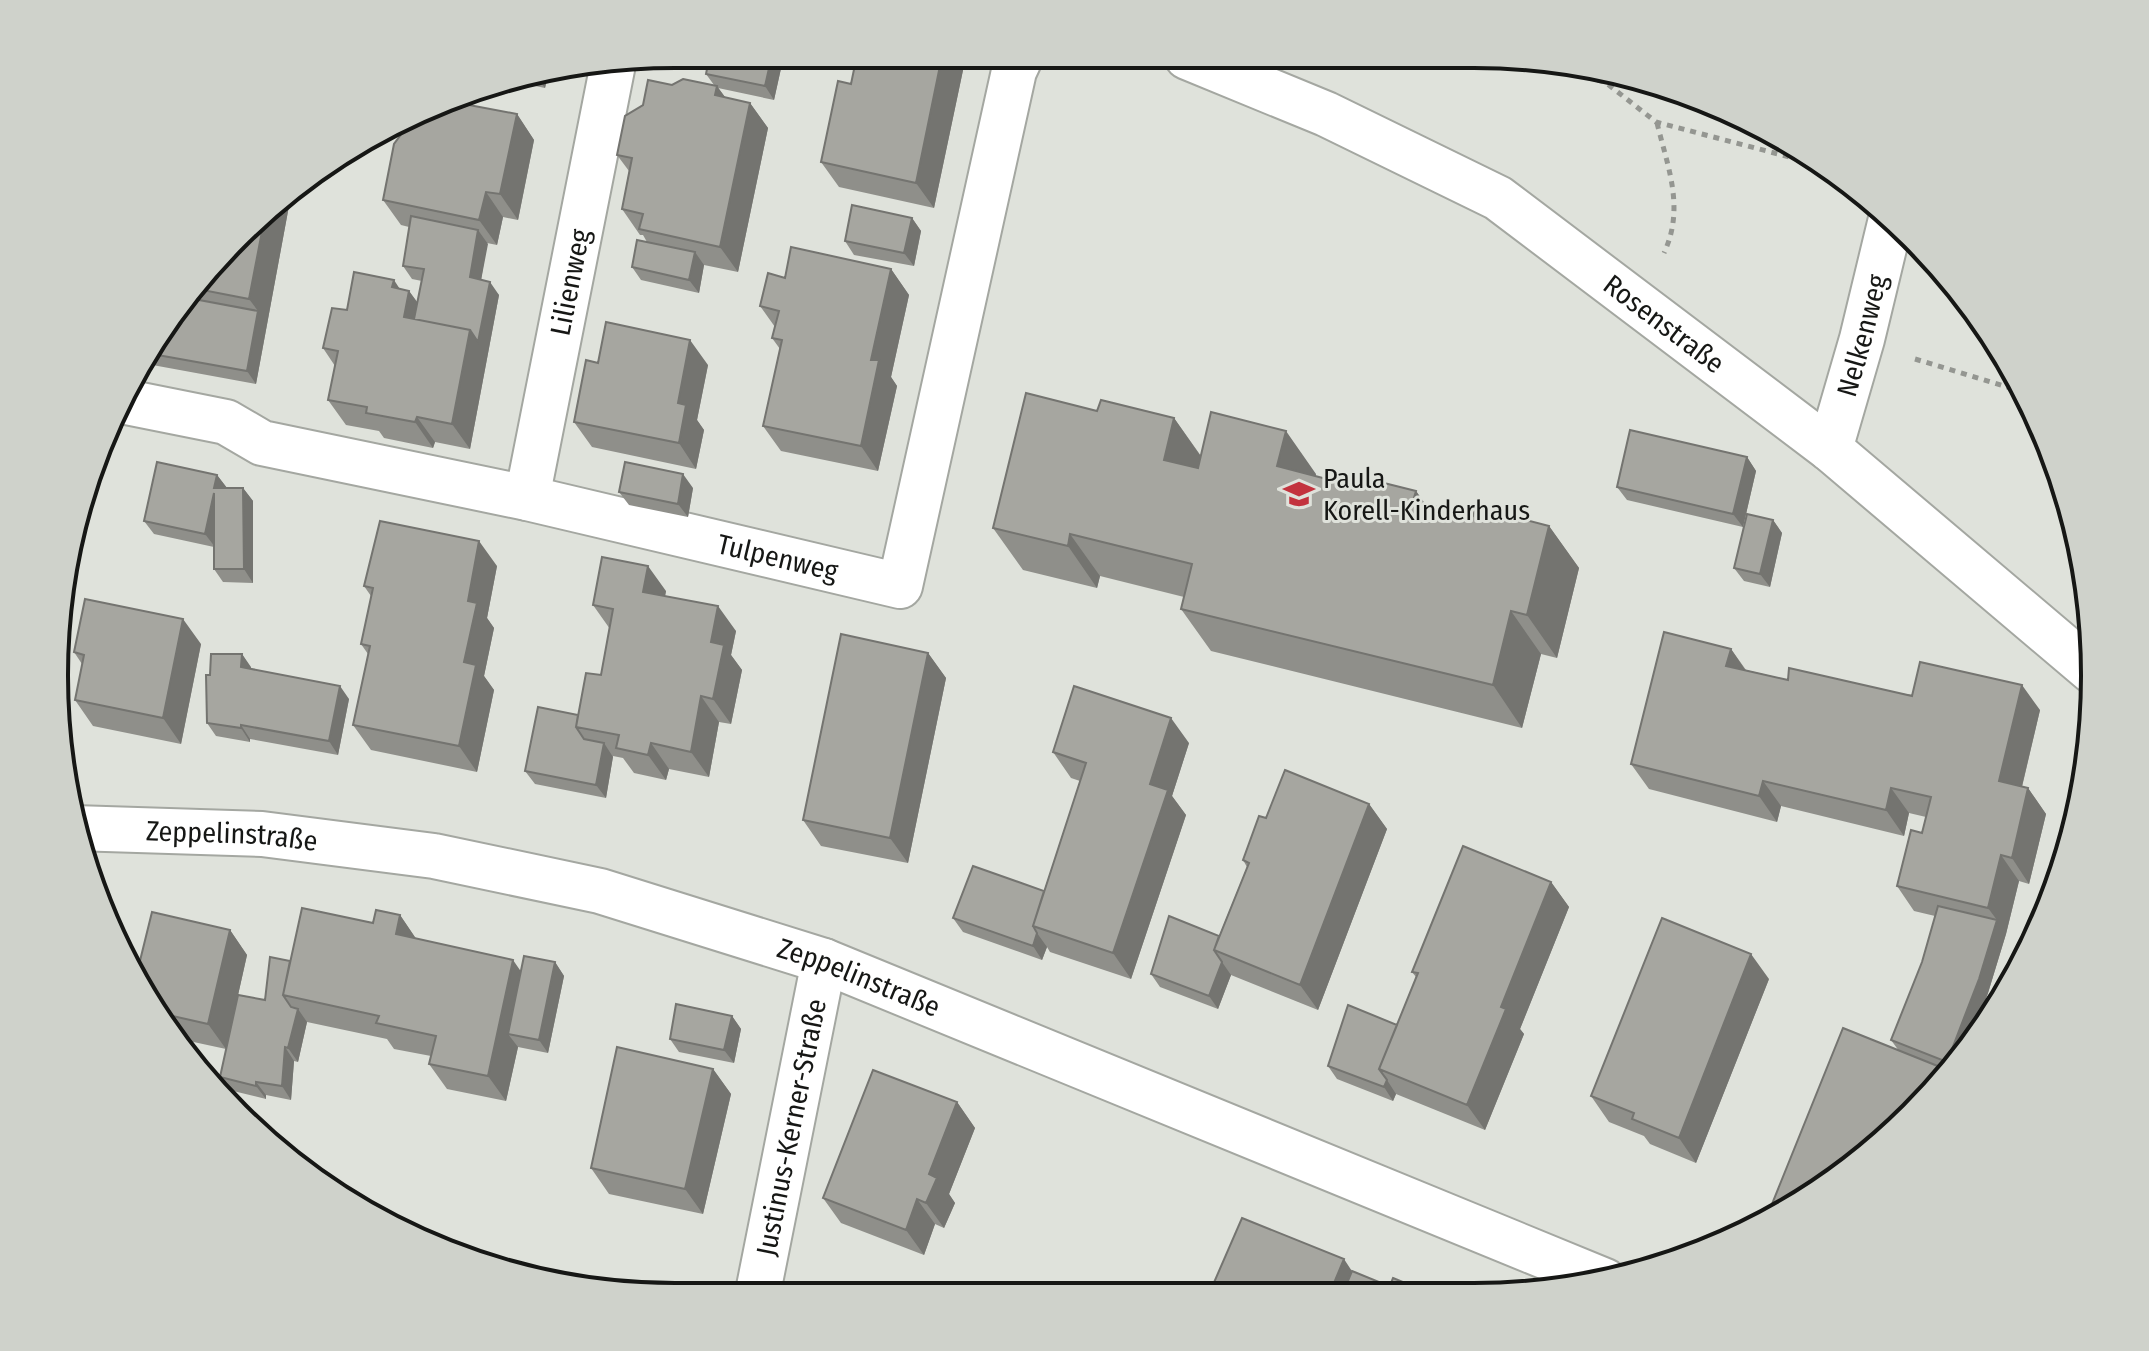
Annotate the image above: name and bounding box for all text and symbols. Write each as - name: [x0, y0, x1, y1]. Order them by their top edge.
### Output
- street label: Lilienweg: [543, 225, 597, 338]
- street label: Rosenstraße: [1597, 267, 1731, 380]
- street label: Nelkenweg: [1830, 270, 1894, 400]
- place label: Paula Korell-Kinderhaus: [1323, 462, 1530, 527]
- school or university icon: Paula Korell-Kinderhaus: [1282, 477, 1316, 511]
- street label: Tulpenweg: [714, 527, 842, 588]
- street label: Zeppelinstraße: [145, 814, 320, 857]
- street label: Zeppelinstraße: [773, 931, 945, 1023]
- street label: Justinus-Kerner-Straße: [749, 996, 833, 1259]

